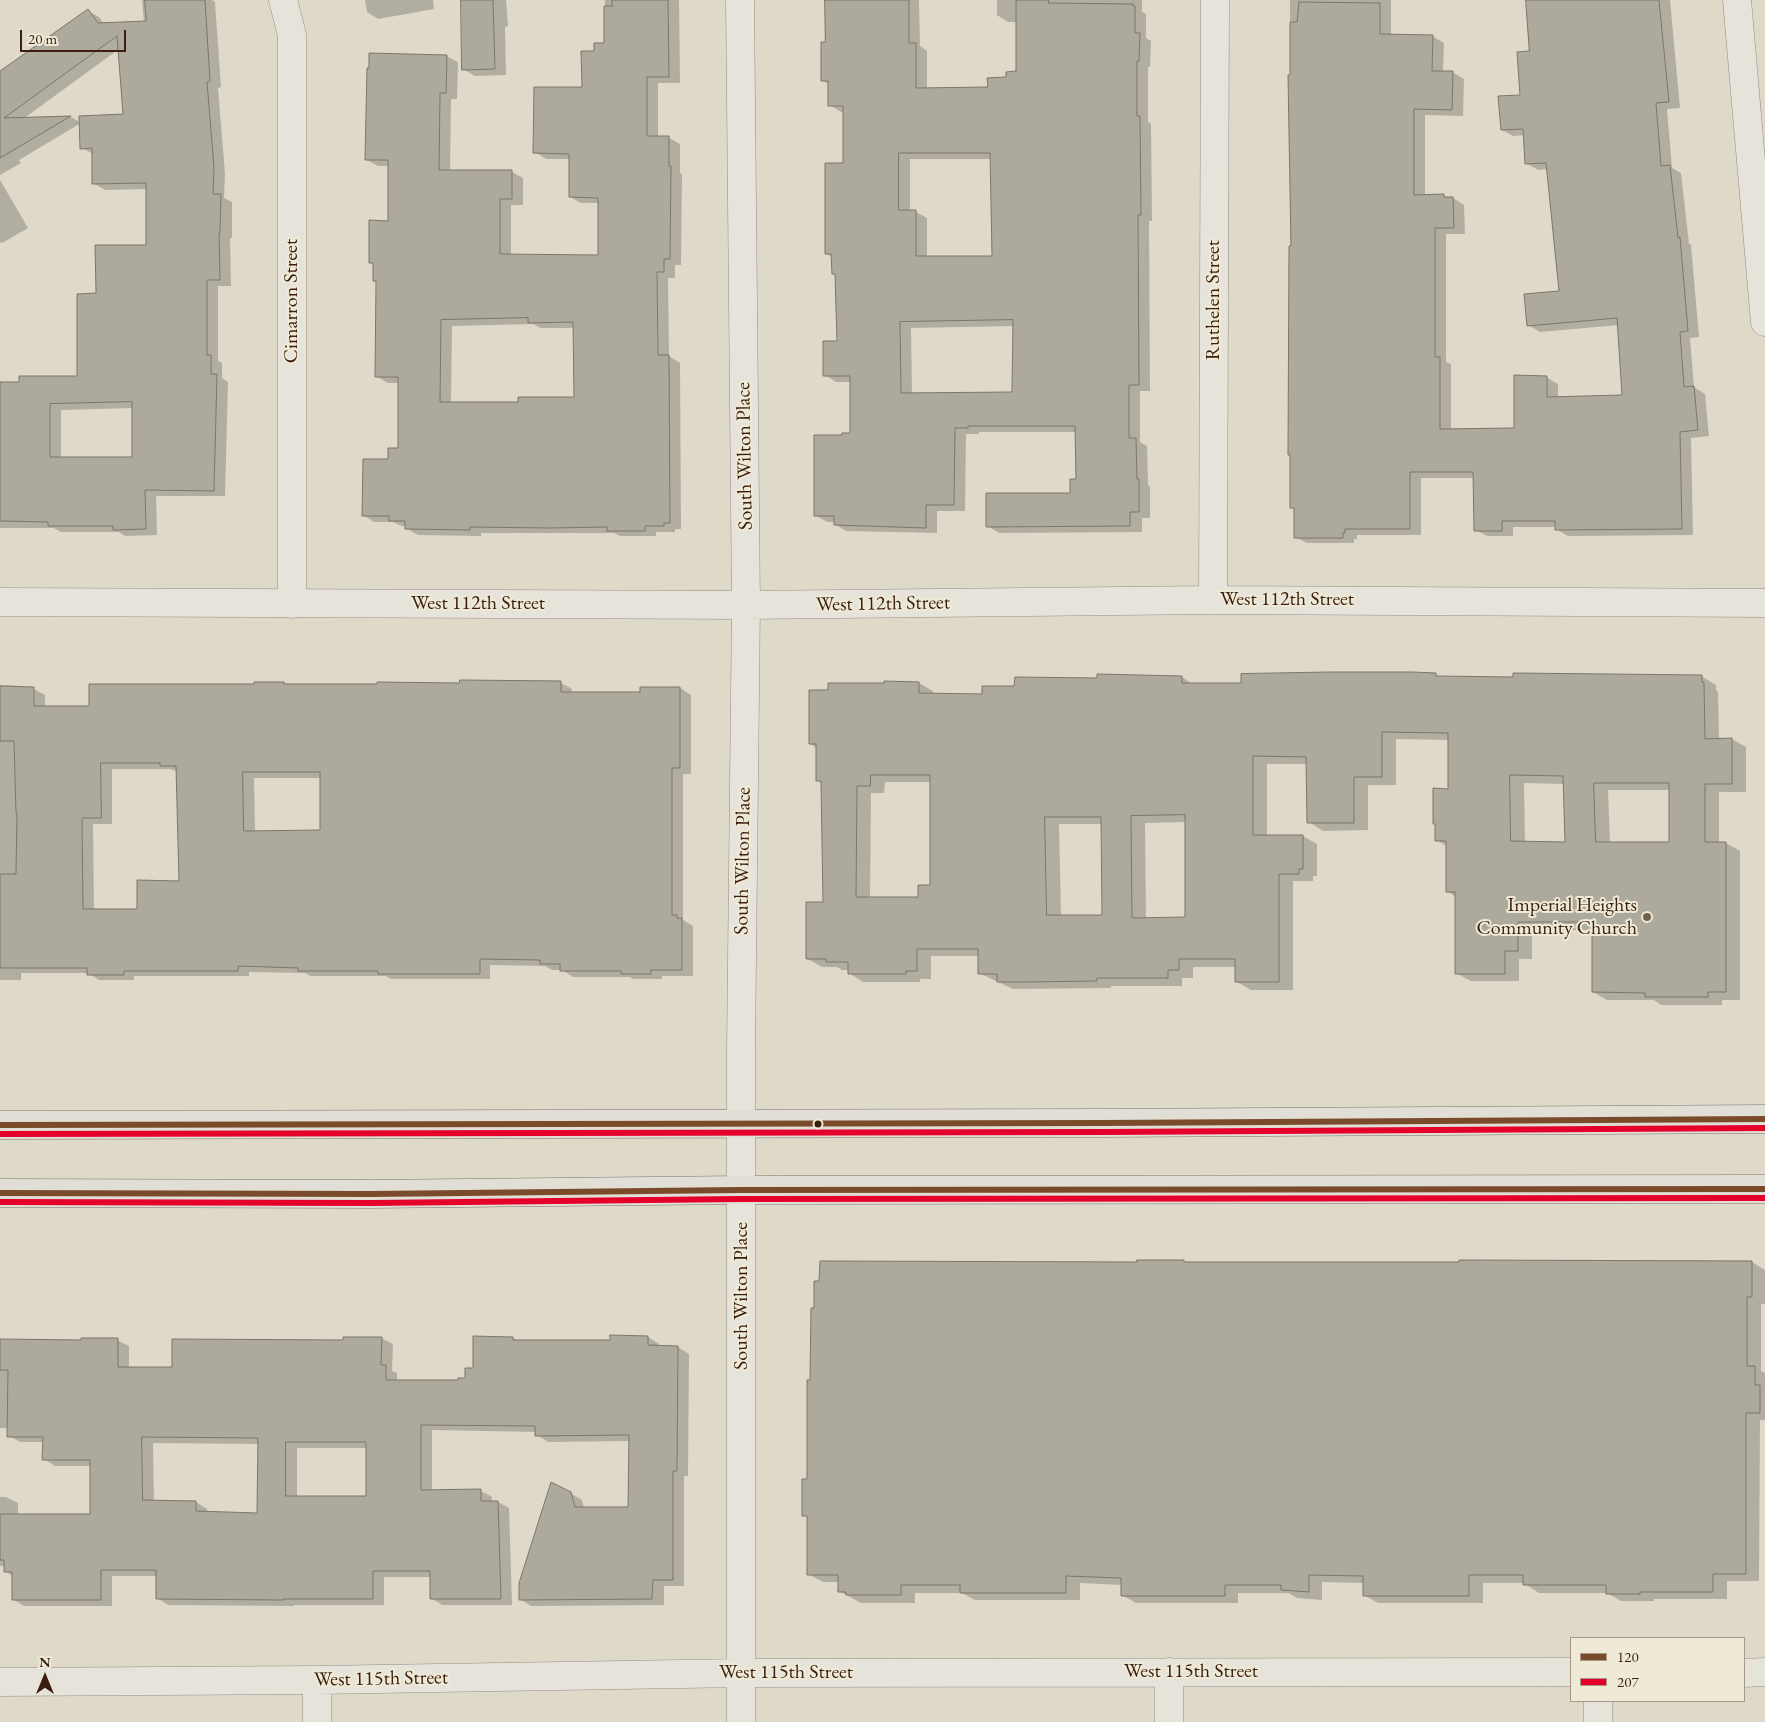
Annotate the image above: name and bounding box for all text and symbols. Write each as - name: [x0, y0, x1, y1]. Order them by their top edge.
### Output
- scale bar: [22, 20, 129, 52]
- text: 20 m: [28, 29, 57, 48]
- street label: Cimarron Street: [280, 239, 304, 363]
- street label: Ruthelen Street: [1202, 240, 1226, 360]
- street label: South Wilton Place: [732, 382, 758, 530]
- street label: West 112th Street: [1220, 588, 1354, 612]
- street label: West 112th Street: [816, 591, 950, 617]
- street label: West 112th Street: [411, 592, 545, 616]
- street label: South Wilton Place: [730, 787, 756, 935]
- place label: Imperial Heights Community Church: [1477, 894, 1637, 941]
- marker: Imperial Heights Community Church: [1641, 911, 1653, 923]
- unlabelled marker: [813, 1119, 823, 1129]
- street label: South Wilton Place: [730, 1222, 754, 1370]
- legend: [1570, 1637, 1745, 1702]
- text: 120: [1617, 1647, 1639, 1666]
- north arrow: [20, 1652, 70, 1702]
- text: N: [39, 1653, 51, 1671]
- street label: West 115th Street: [1124, 1660, 1258, 1684]
- street label: West 115th Street: [719, 1661, 853, 1685]
- street label: West 115th Street: [314, 1666, 448, 1692]
- text: 207: [1617, 1672, 1639, 1691]

